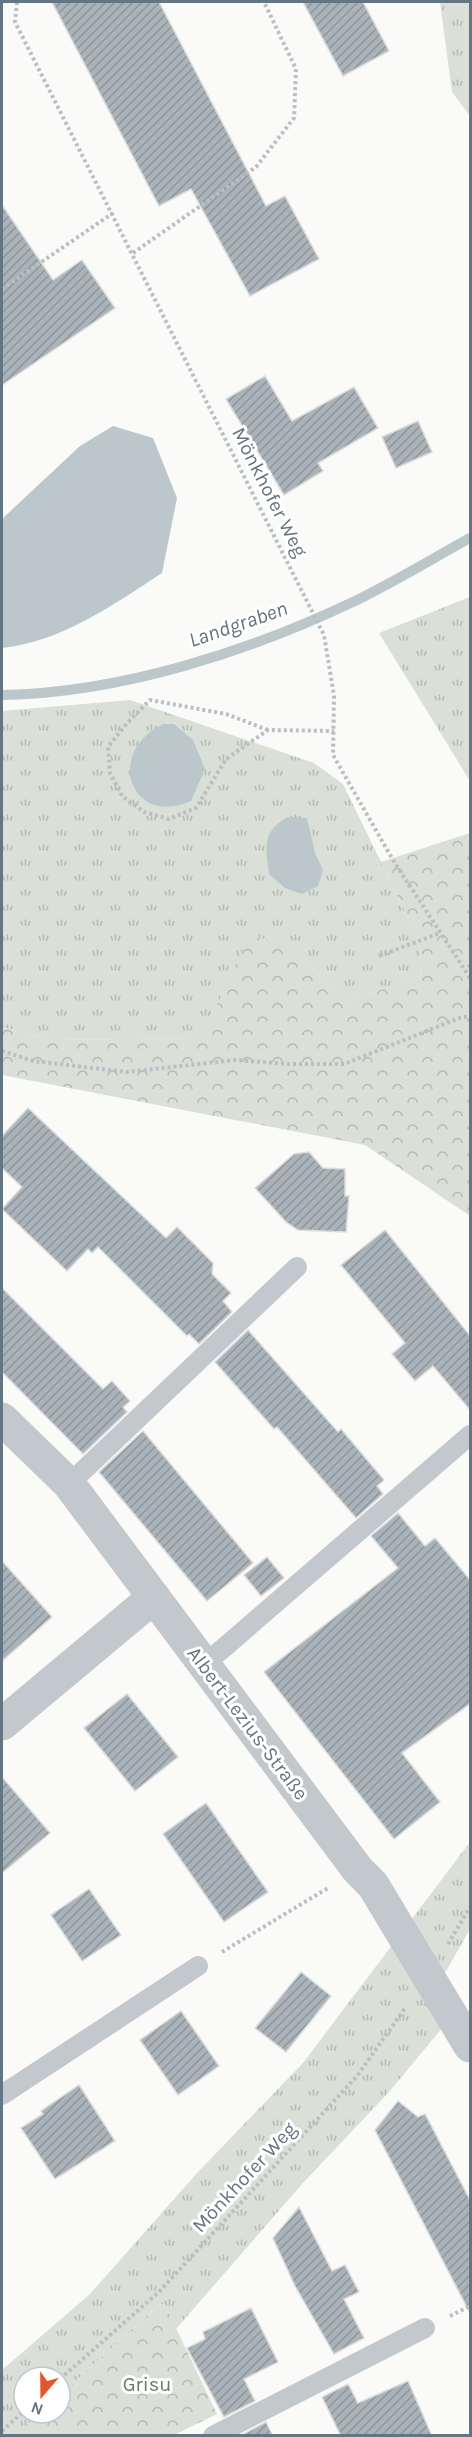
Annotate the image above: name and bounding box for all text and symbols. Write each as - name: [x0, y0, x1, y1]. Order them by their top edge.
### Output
- street label: Mönkhofer Weg: [227, 424, 312, 561]
- water label: Landgraben: [186, 596, 290, 652]
- street label: Albert-Lezius-Straße: [182, 1642, 313, 1804]
- street label: Mönkhofer Weg: [187, 2118, 301, 2237]
- north arrow: [12, 2365, 72, 2425]
- park label: Grisu: [123, 2373, 171, 2396]
- text: N: [28, 2398, 46, 2420]

